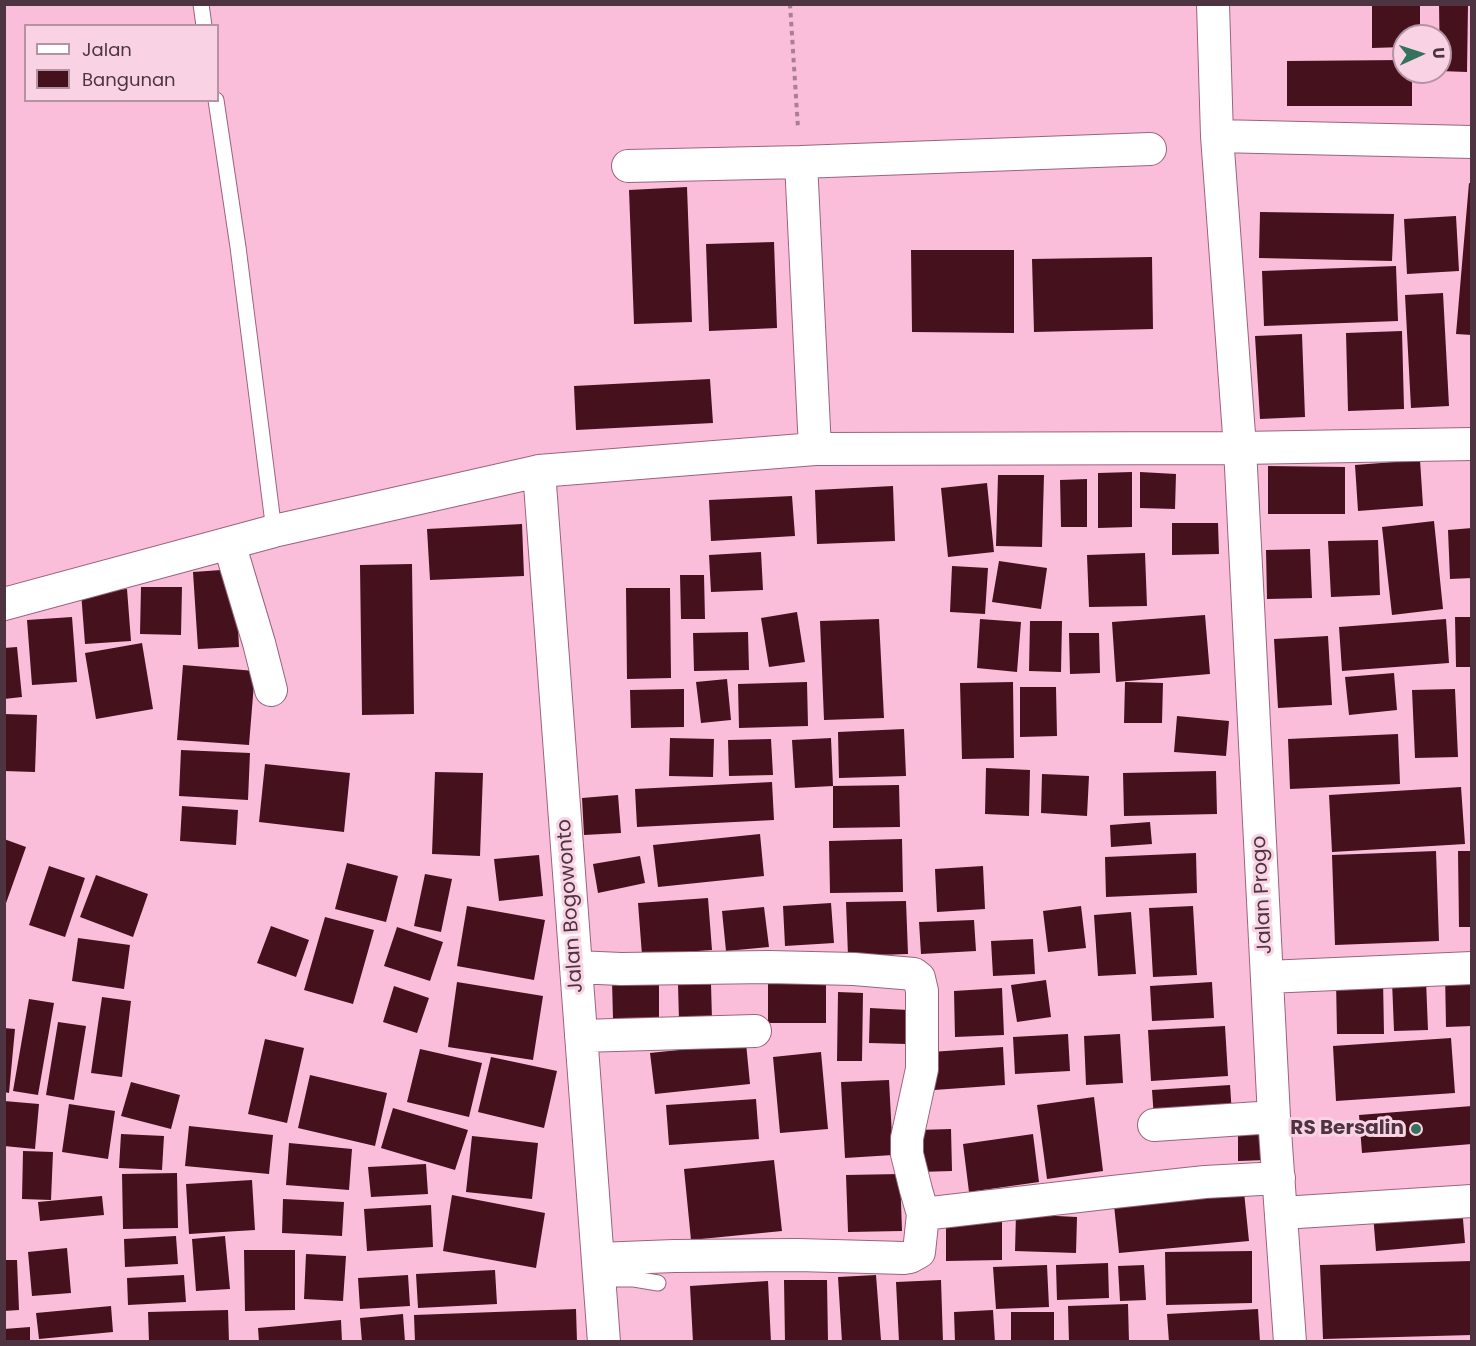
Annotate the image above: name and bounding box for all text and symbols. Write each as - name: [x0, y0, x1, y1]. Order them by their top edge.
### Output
- legend: [24, 24, 219, 102]
- north arrow: [1392, 24, 1452, 84]
- text: Jalan: [82, 37, 132, 62]
- text: U: [1427, 47, 1450, 59]
- text: Bangunan: [82, 67, 176, 92]
- street label: Jalan Bogowonto: [553, 818, 589, 994]
- street label: Jalan Progo: [1248, 835, 1278, 955]
- place label: RS Bersalin: [1290, 1117, 1404, 1141]
- marker: RS Bersalin: [1409, 1122, 1423, 1136]

